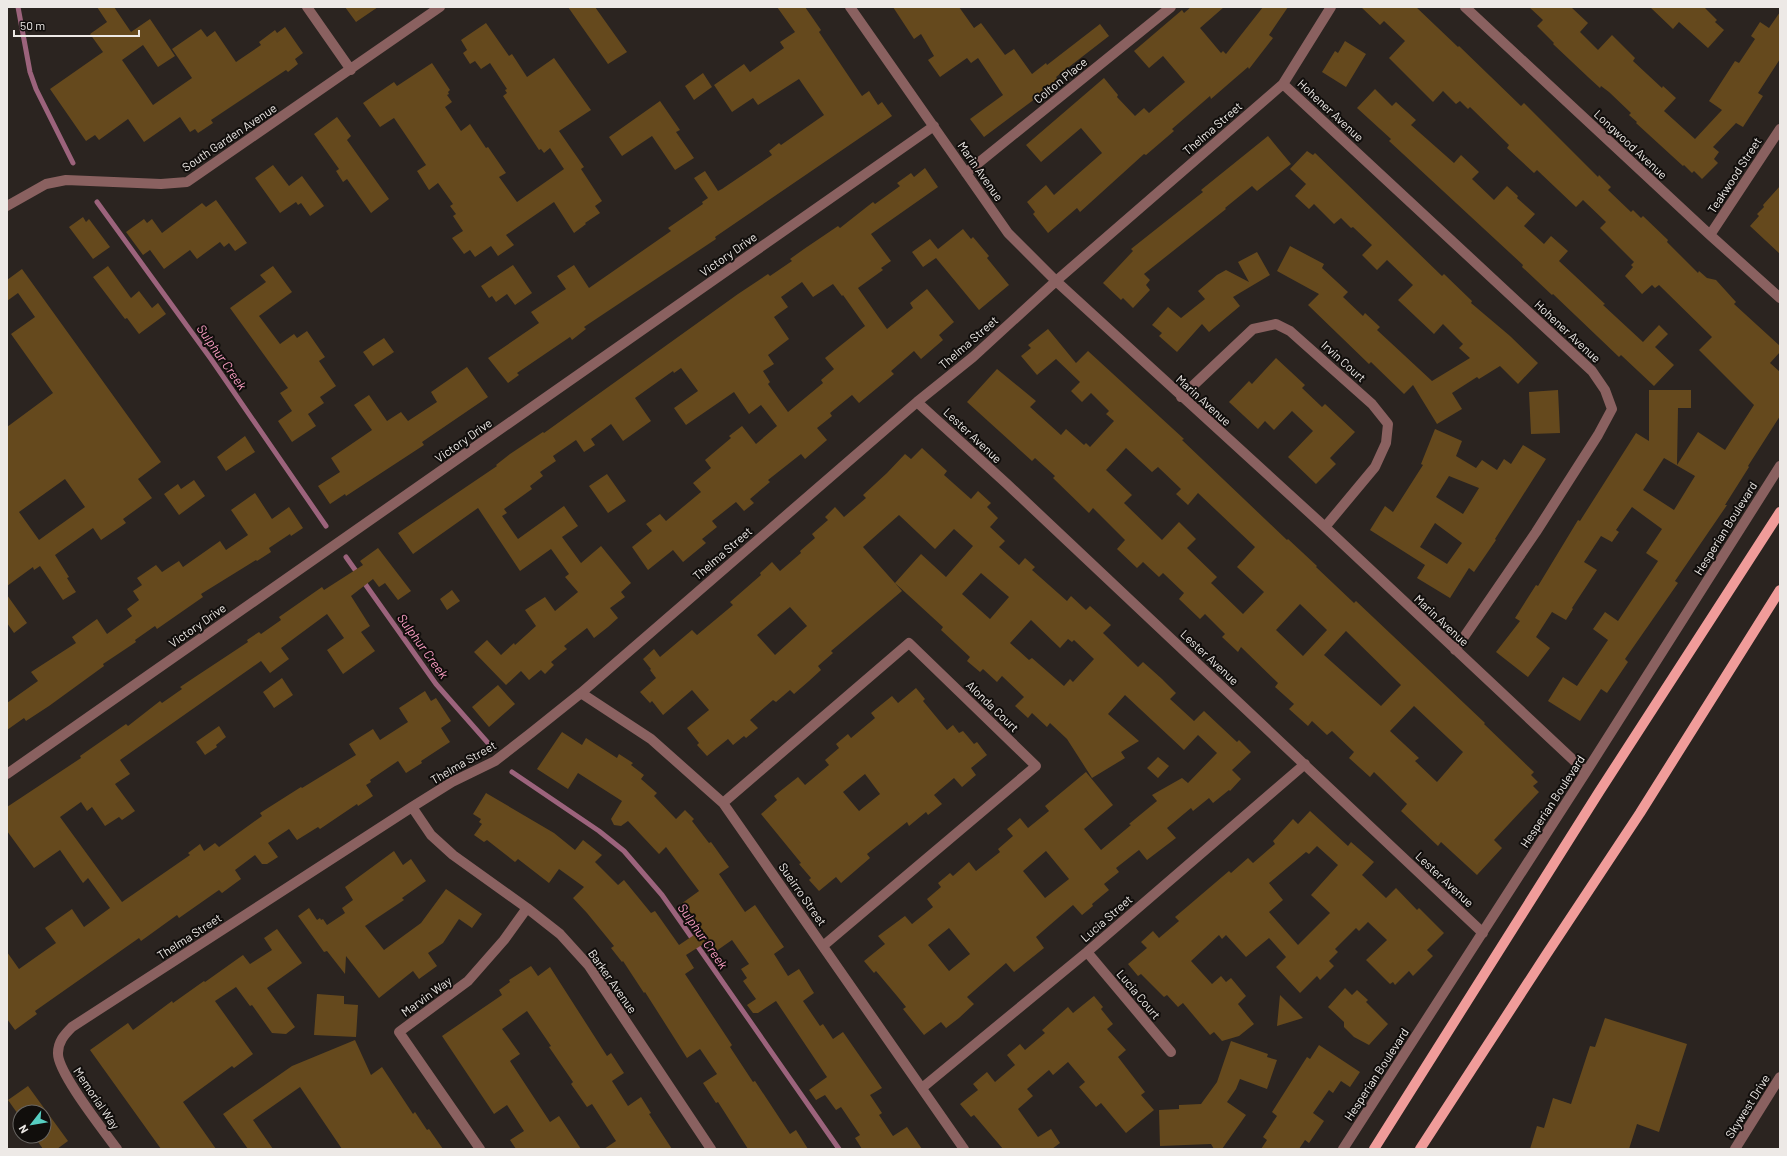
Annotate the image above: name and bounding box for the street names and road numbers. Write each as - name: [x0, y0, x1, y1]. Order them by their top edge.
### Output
- street label: Colton Place: [1030, 54, 1090, 106]
- street label: Hohener Avenue: [1295, 76, 1367, 144]
- street label: Thelma Street: [1180, 99, 1244, 157]
- street label: South Garden Avenue: [179, 100, 279, 174]
- street label: Longwood Avenue: [1592, 107, 1670, 181]
- street label: Teakwood Street: [1704, 134, 1764, 216]
- street label: Marin Avenue: [955, 139, 1007, 203]
- street label: Victory Drive: [697, 229, 759, 279]
- street label: Hohener Avenue: [1532, 297, 1604, 365]
- street label: Thelma Street: [936, 313, 1000, 371]
- street label: Irvin Court: [1319, 338, 1369, 384]
- street label: Marin Avenue: [1174, 372, 1234, 428]
- street label: Lester Avenue: [941, 405, 1005, 465]
- street label: Victory Drive: [432, 415, 494, 465]
- street label: Hesperian Boulevard: [1691, 479, 1759, 577]
- street label: Thelma Street: [690, 524, 754, 582]
- street label: Marin Avenue: [1412, 591, 1472, 649]
- street label: Victory Drive: [166, 600, 228, 650]
- street label: Lester Avenue: [1178, 627, 1242, 687]
- street label: Alonda Court: [964, 678, 1022, 734]
- street label: Thelma Street: [428, 738, 498, 786]
- street label: Hesperian Boulevard: [1517, 752, 1587, 850]
- street label: Lester Avenue: [1413, 849, 1477, 909]
- street label: Sueirro Street: [776, 860, 830, 928]
- street label: Lucia Street: [1077, 892, 1135, 944]
- street label: Thelma Street: [154, 910, 224, 962]
- street label: Barker Avenue: [586, 946, 640, 1016]
- street label: Lucia Court: [1114, 966, 1164, 1022]
- street label: Marvin Way: [398, 973, 454, 1019]
- street label: Hesperian Boulevard: [1341, 1025, 1411, 1123]
- street label: Memorial Way: [71, 1064, 123, 1132]
- street label: Skywest Drive: [1722, 1072, 1772, 1140]

